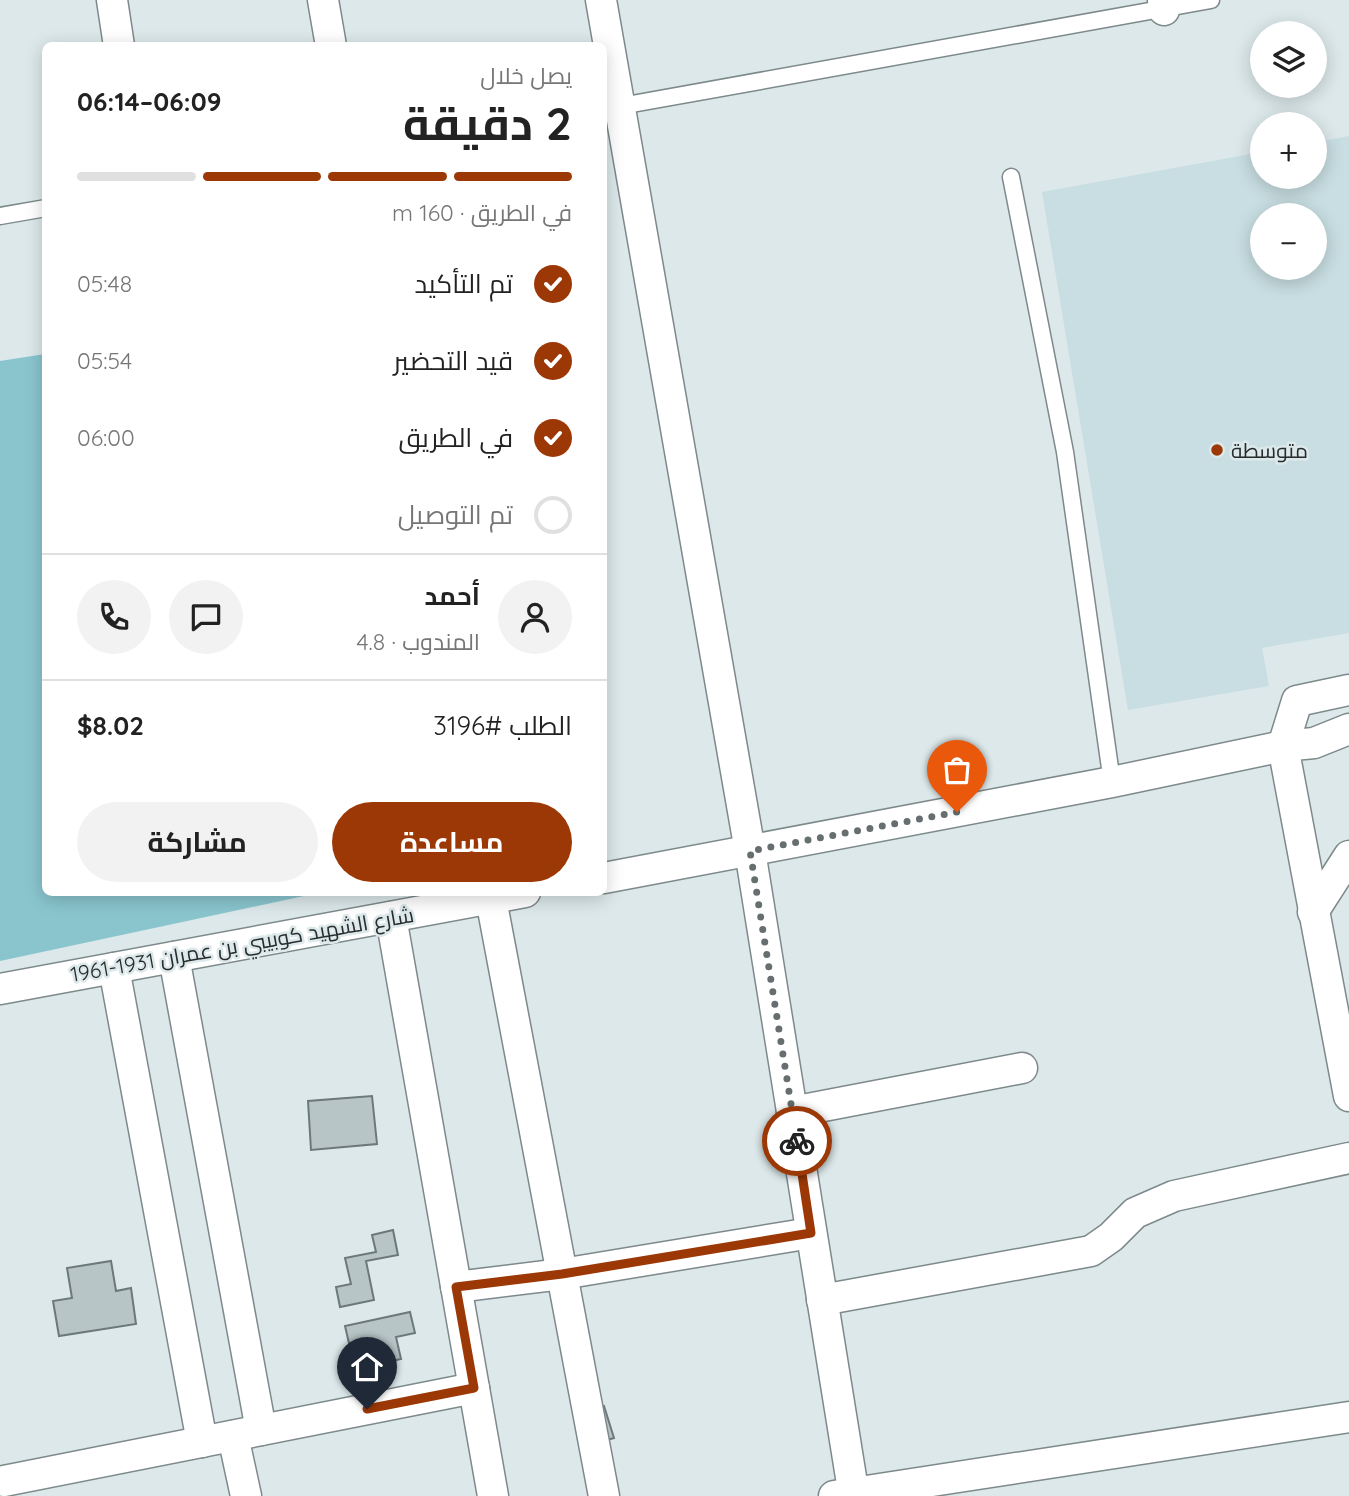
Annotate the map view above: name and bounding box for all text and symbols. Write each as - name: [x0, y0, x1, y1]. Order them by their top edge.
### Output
- map controls: [1250, 21, 1327, 280]
- button: layers: [1250, 21, 1327, 98]
- text: يصل خلال: [480, 61, 572, 90]
- text: 06:09–06:14: [77, 85, 221, 118]
- text: 2 دقيقة: [403, 94, 572, 152]
- button: +: [1250, 112, 1327, 189]
- text: في الطريق · 160 m: [392, 198, 572, 227]
- button: −: [1250, 203, 1327, 280]
- icon: check: [534, 265, 572, 303]
- text: تم التأكيد: [415, 267, 513, 300]
- text: 05:48: [77, 269, 132, 298]
- icon: check: [534, 342, 572, 380]
- text: قيد التحضير: [393, 344, 513, 377]
- text: 05:54: [77, 346, 132, 375]
- icon: check: [534, 419, 572, 457]
- text: في الطريق: [399, 421, 513, 454]
- text: 06:00: [77, 423, 135, 452]
- place label: متوسطة: [1231, 437, 1308, 463]
- marker: متوسطة: [1209, 442, 1225, 458]
- text: تم التوصيل: [398, 498, 513, 531]
- text: أحمد: [424, 579, 480, 612]
- button: phone: [77, 580, 151, 654]
- button: chat: [169, 580, 243, 654]
- button: person: [498, 580, 572, 654]
- text: المندوب · 4.8: [356, 627, 480, 656]
- text: $8.02: [77, 709, 144, 742]
- text: الطلب #3196: [433, 709, 572, 742]
- pin: [927, 740, 987, 812]
- icon: bag: [938, 751, 976, 789]
- button: مشاركة: [77, 802, 318, 882]
- button: مساعدة: [332, 802, 572, 882]
- street label: شارع الشهيد كوبيبي بن عمران 1931-1961: [68, 901, 416, 991]
- courier: [762, 1106, 832, 1176]
- icon: bike: [778, 1122, 816, 1160]
- pin: [337, 1337, 397, 1409]
- icon: home: [348, 1348, 386, 1386]

